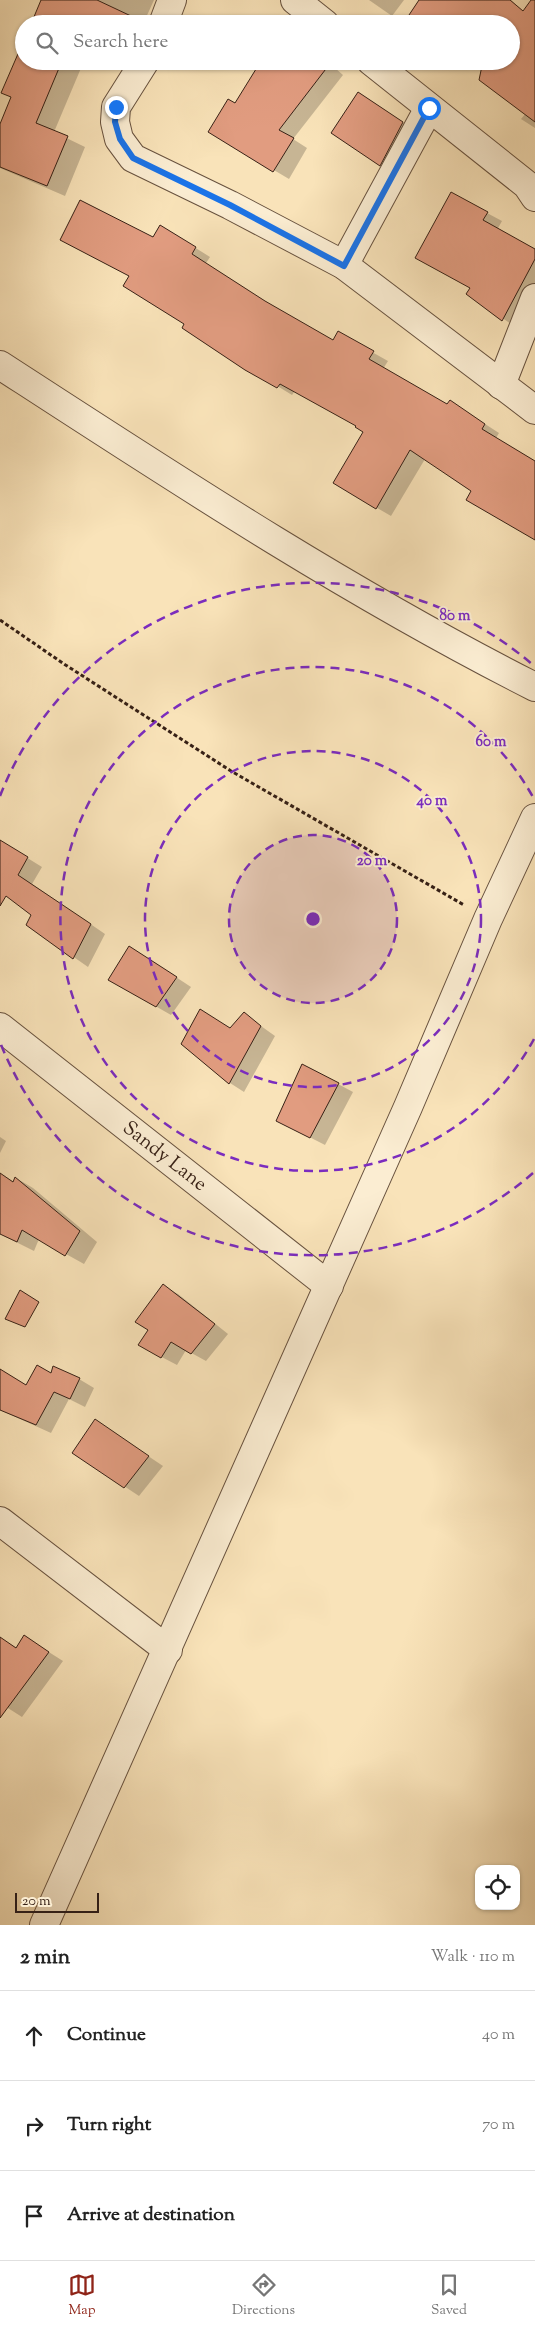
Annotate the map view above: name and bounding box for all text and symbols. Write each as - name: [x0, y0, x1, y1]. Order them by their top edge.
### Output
- search box: [15, 15, 520, 70]
- icon: search: [33, 29, 61, 57]
- text: Search here: [73, 29, 168, 56]
- route end: [105, 96, 128, 119]
- route start: [418, 97, 441, 120]
- text: 80 m: [439, 606, 471, 627]
- text: 60 m: [476, 732, 507, 753]
- text: 40 m: [416, 791, 448, 812]
- text: 20 m: [357, 851, 388, 872]
- centre of rings: [304, 910, 322, 928]
- street label: Sandy Lane: [116, 1115, 212, 1199]
- map controls: [475, 1865, 520, 1910]
- button: locate: [475, 1865, 520, 1910]
- scale bar: [15, 1890, 99, 1913]
- text: 20 m: [22, 1892, 51, 1912]
- text: 2 min: [20, 1943, 70, 1973]
- text: Walk · 110 m: [431, 1946, 515, 1969]
- icon: ahead: [20, 2022, 48, 2050]
- text: Continue: [67, 2022, 146, 2049]
- text: 40 m: [482, 2024, 515, 2047]
- icon: right: [20, 2112, 48, 2140]
- text: Turn right: [67, 2112, 151, 2139]
- text: 70 m: [482, 2114, 515, 2137]
- icon: arrive: [20, 2202, 48, 2230]
- text: Arrive at destination: [67, 2202, 235, 2229]
- tab: Map: [68, 2271, 96, 2321]
- tab: Directions: [232, 2271, 295, 2321]
- tab: Saved: [431, 2271, 467, 2321]

